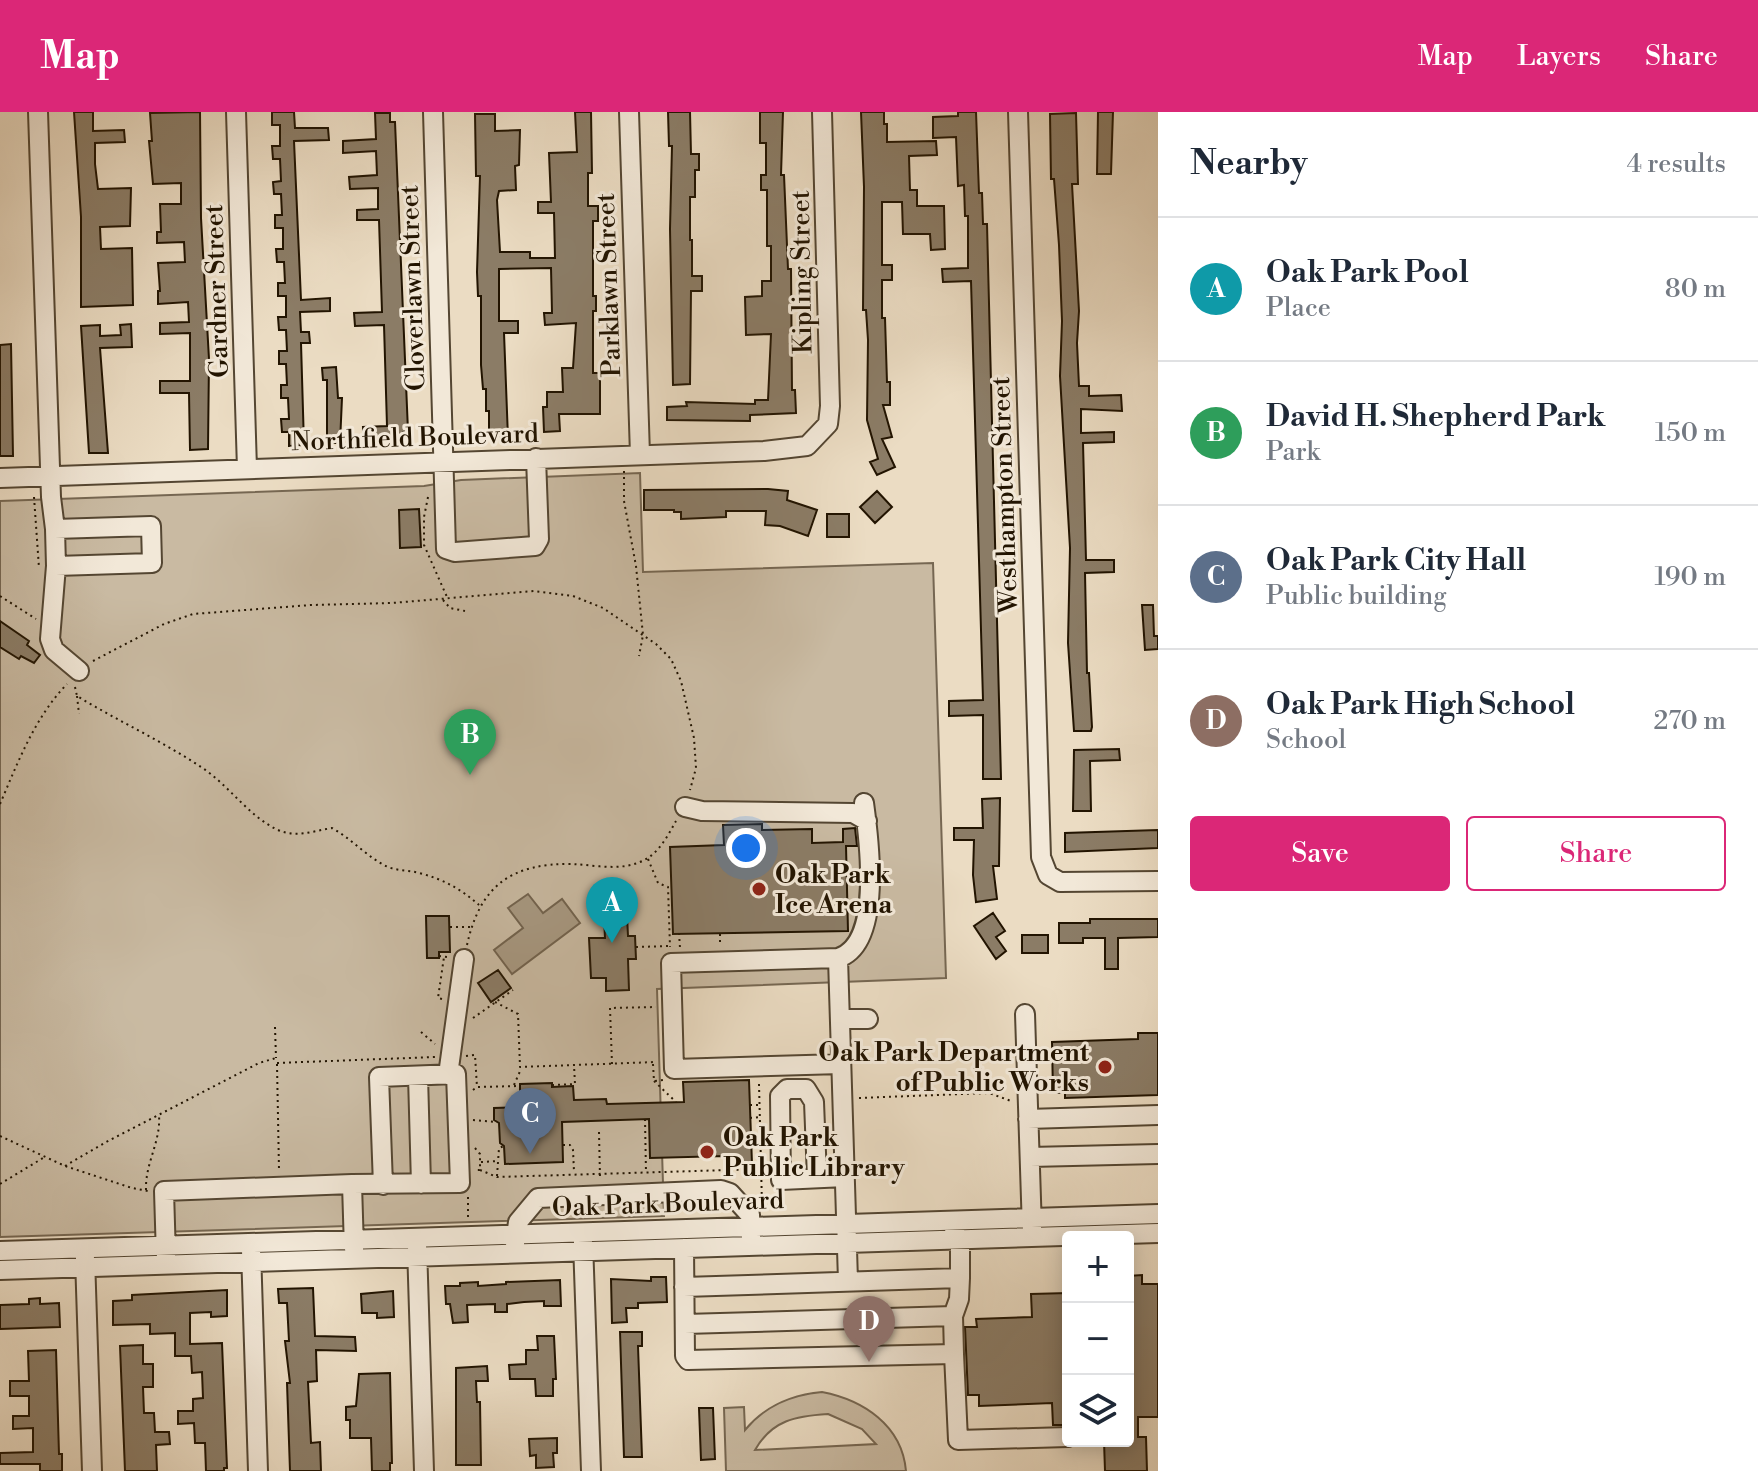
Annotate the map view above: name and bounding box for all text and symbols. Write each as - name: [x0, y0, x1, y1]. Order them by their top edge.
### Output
- text: Map: [40, 33, 120, 80]
- text: Map: [1418, 39, 1473, 74]
- text: Layers: [1517, 39, 1601, 74]
- text: Share: [1645, 39, 1718, 74]
- text: Nearby: [1190, 143, 1308, 185]
- text: 4 results: [1627, 148, 1726, 180]
- street label: Cloverlawn Street: [393, 184, 433, 392]
- street label: Kipling Street: [785, 190, 819, 354]
- street label: Parklawn Street: [590, 192, 628, 378]
- street label: Gardner Street: [198, 203, 236, 378]
- text: Oak Park Pool: [1266, 254, 1469, 292]
- text: A: [1207, 273, 1225, 305]
- text: 80 m: [1665, 273, 1726, 305]
- text: Place: [1266, 292, 1331, 324]
- street label: Westhampton Street: [985, 376, 1025, 615]
- text: David H. Shepherd Park: [1266, 398, 1605, 436]
- text: B: [1206, 417, 1226, 449]
- text: 150 m: [1655, 417, 1726, 449]
- street label: Northfield Boulevard: [291, 418, 540, 458]
- text: Park: [1266, 436, 1320, 468]
- text: Oak Park City Hall: [1266, 542, 1526, 580]
- text: C: [1207, 561, 1225, 593]
- text: 190 m: [1655, 561, 1726, 593]
- text: Public building: [1266, 580, 1447, 612]
- text: Oak Park High School: [1266, 686, 1575, 724]
- text: D: [1206, 705, 1226, 737]
- text: 270 m: [1653, 705, 1726, 737]
- pin: B: [444, 709, 496, 775]
- text: School: [1266, 724, 1346, 756]
- button: Save: [1190, 816, 1450, 891]
- button: Share: [1466, 816, 1726, 891]
- your location: [726, 828, 766, 868]
- place label: Oak Park Ice Arena: [775, 859, 893, 921]
- pin: A: [586, 877, 638, 943]
- marker: Oak Park Ice Arena: [750, 880, 768, 898]
- place label: Oak Park Department of Public Works: [818, 1037, 1090, 1099]
- marker: Oak Park Department of Public Works: [1096, 1058, 1114, 1076]
- pin: C: [504, 1088, 556, 1154]
- place label: Oak Park Public Library: [723, 1122, 906, 1184]
- marker: Oak Park Public Library: [698, 1143, 716, 1161]
- street label: Oak Park Boulevard: [552, 1184, 785, 1224]
- map controls: [1062, 1231, 1134, 1447]
- button: +: [1062, 1231, 1134, 1303]
- pin: D: [843, 1296, 895, 1362]
- button: −: [1062, 1303, 1134, 1375]
- button: layers: [1062, 1375, 1134, 1447]

